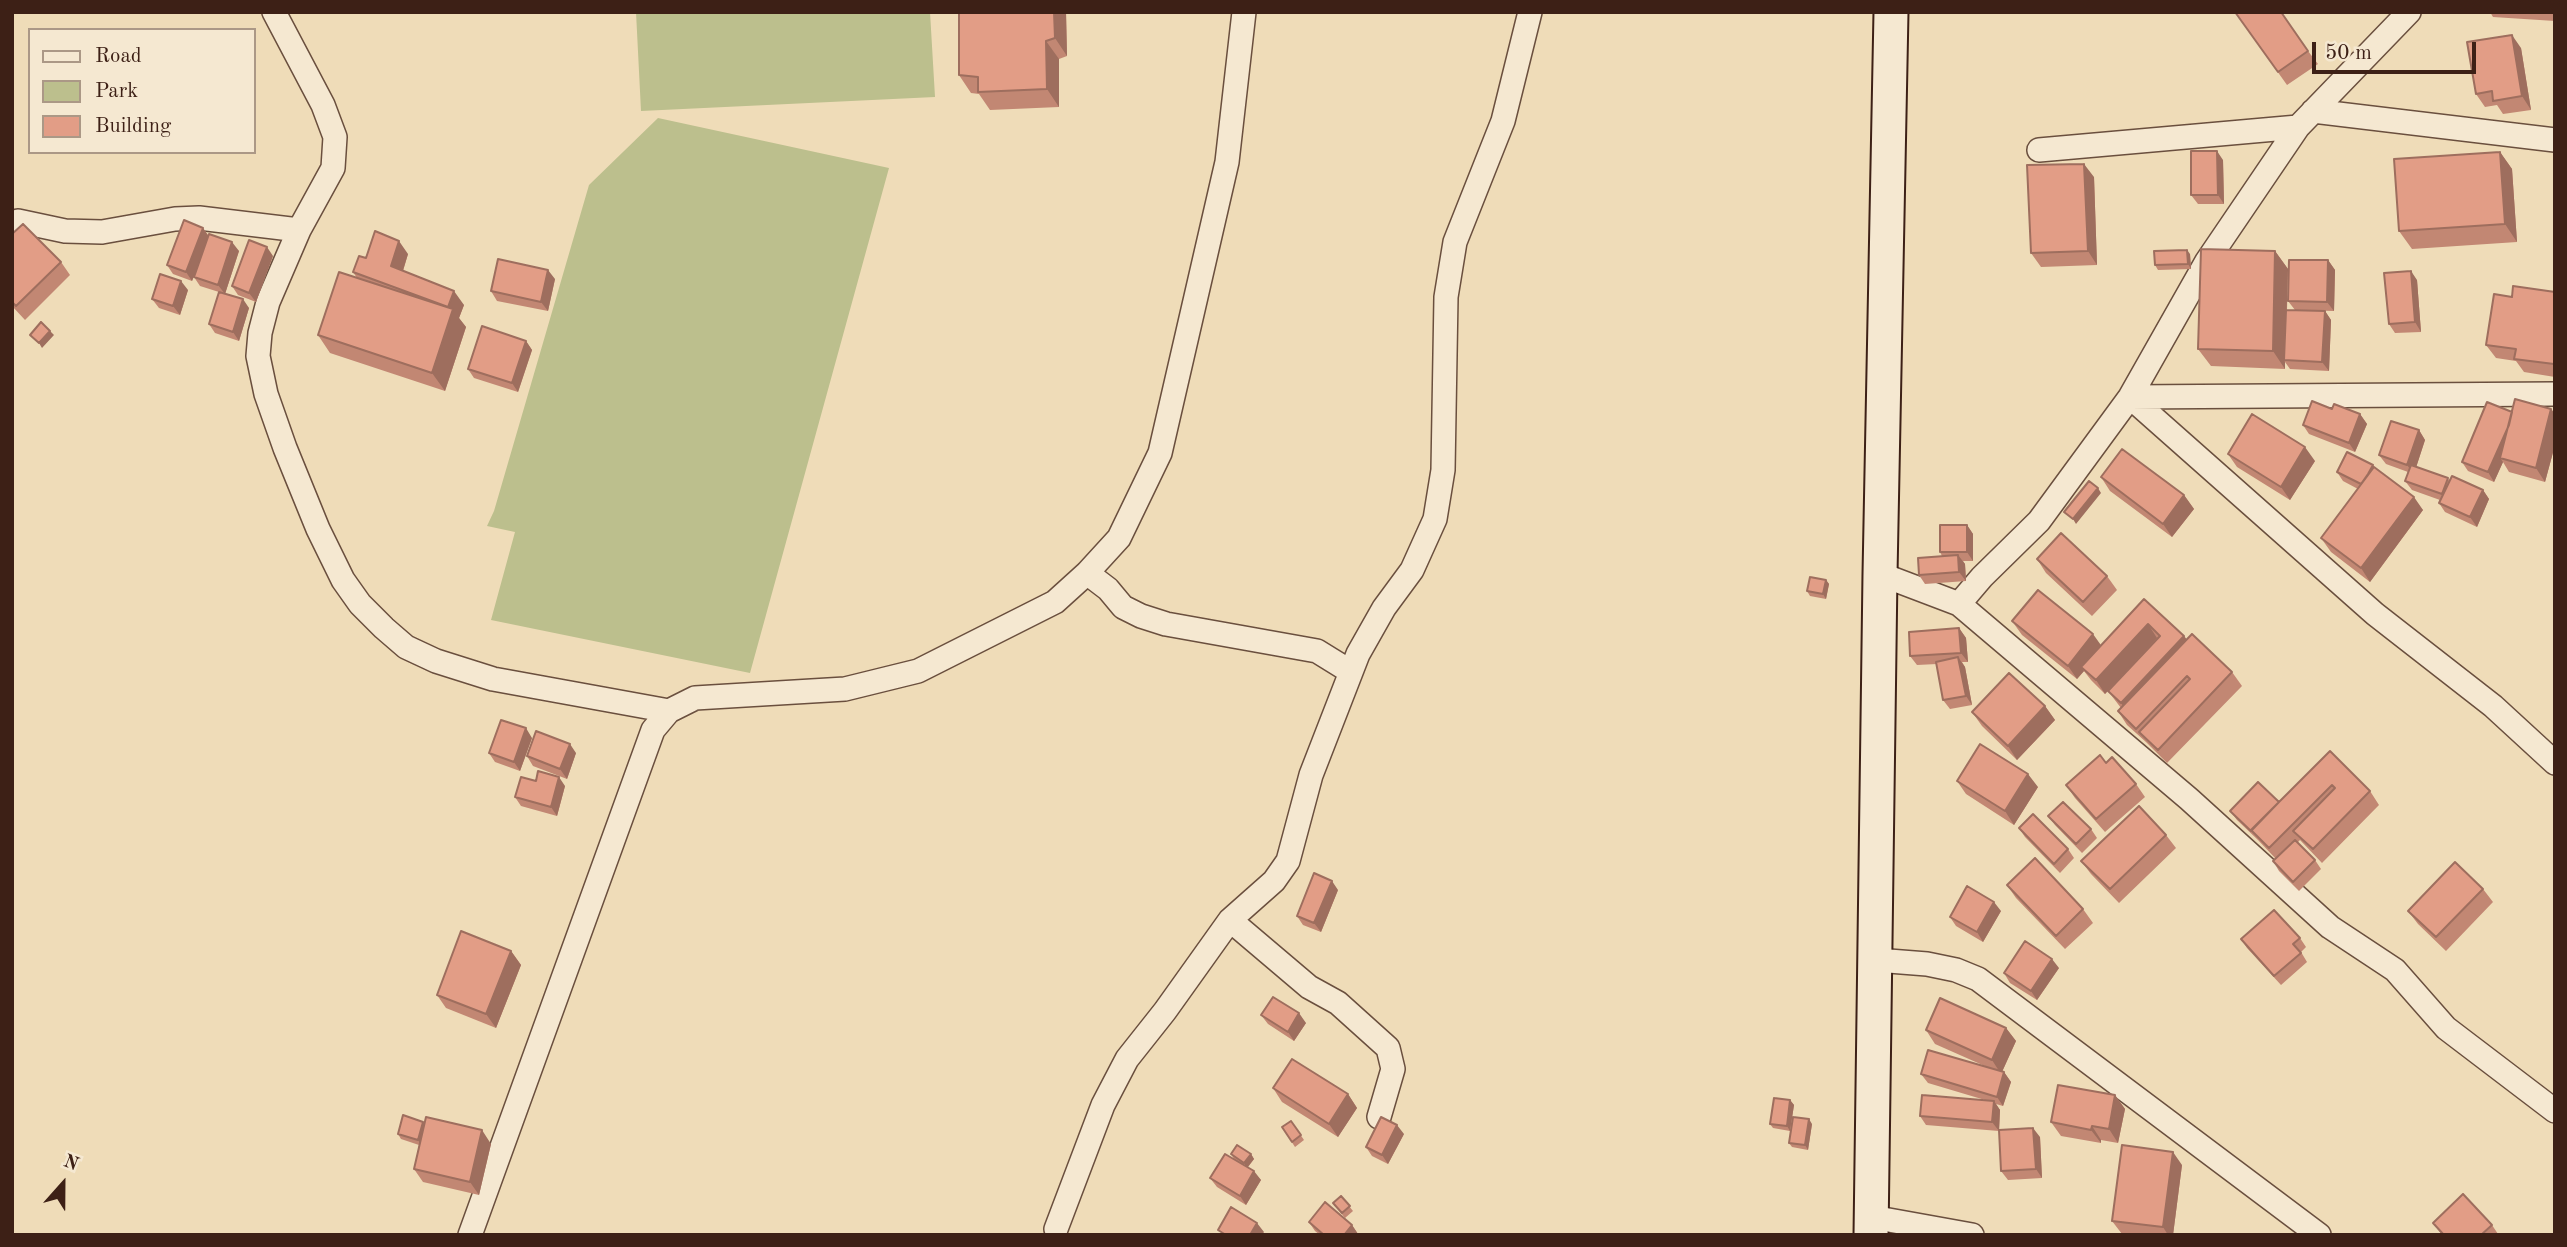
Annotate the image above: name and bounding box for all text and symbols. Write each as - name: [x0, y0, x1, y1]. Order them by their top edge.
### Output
- legend: [28, 28, 256, 154]
- scale bar: [2315, 28, 2480, 72]
- text: 50 m: [2325, 43, 2372, 64]
- text: Road: [95, 46, 142, 67]
- text: Park: [95, 81, 138, 102]
- text: Building: [95, 116, 171, 137]
- north arrow: [28, 1149, 98, 1219]
- text: N: [61, 1152, 81, 1175]

